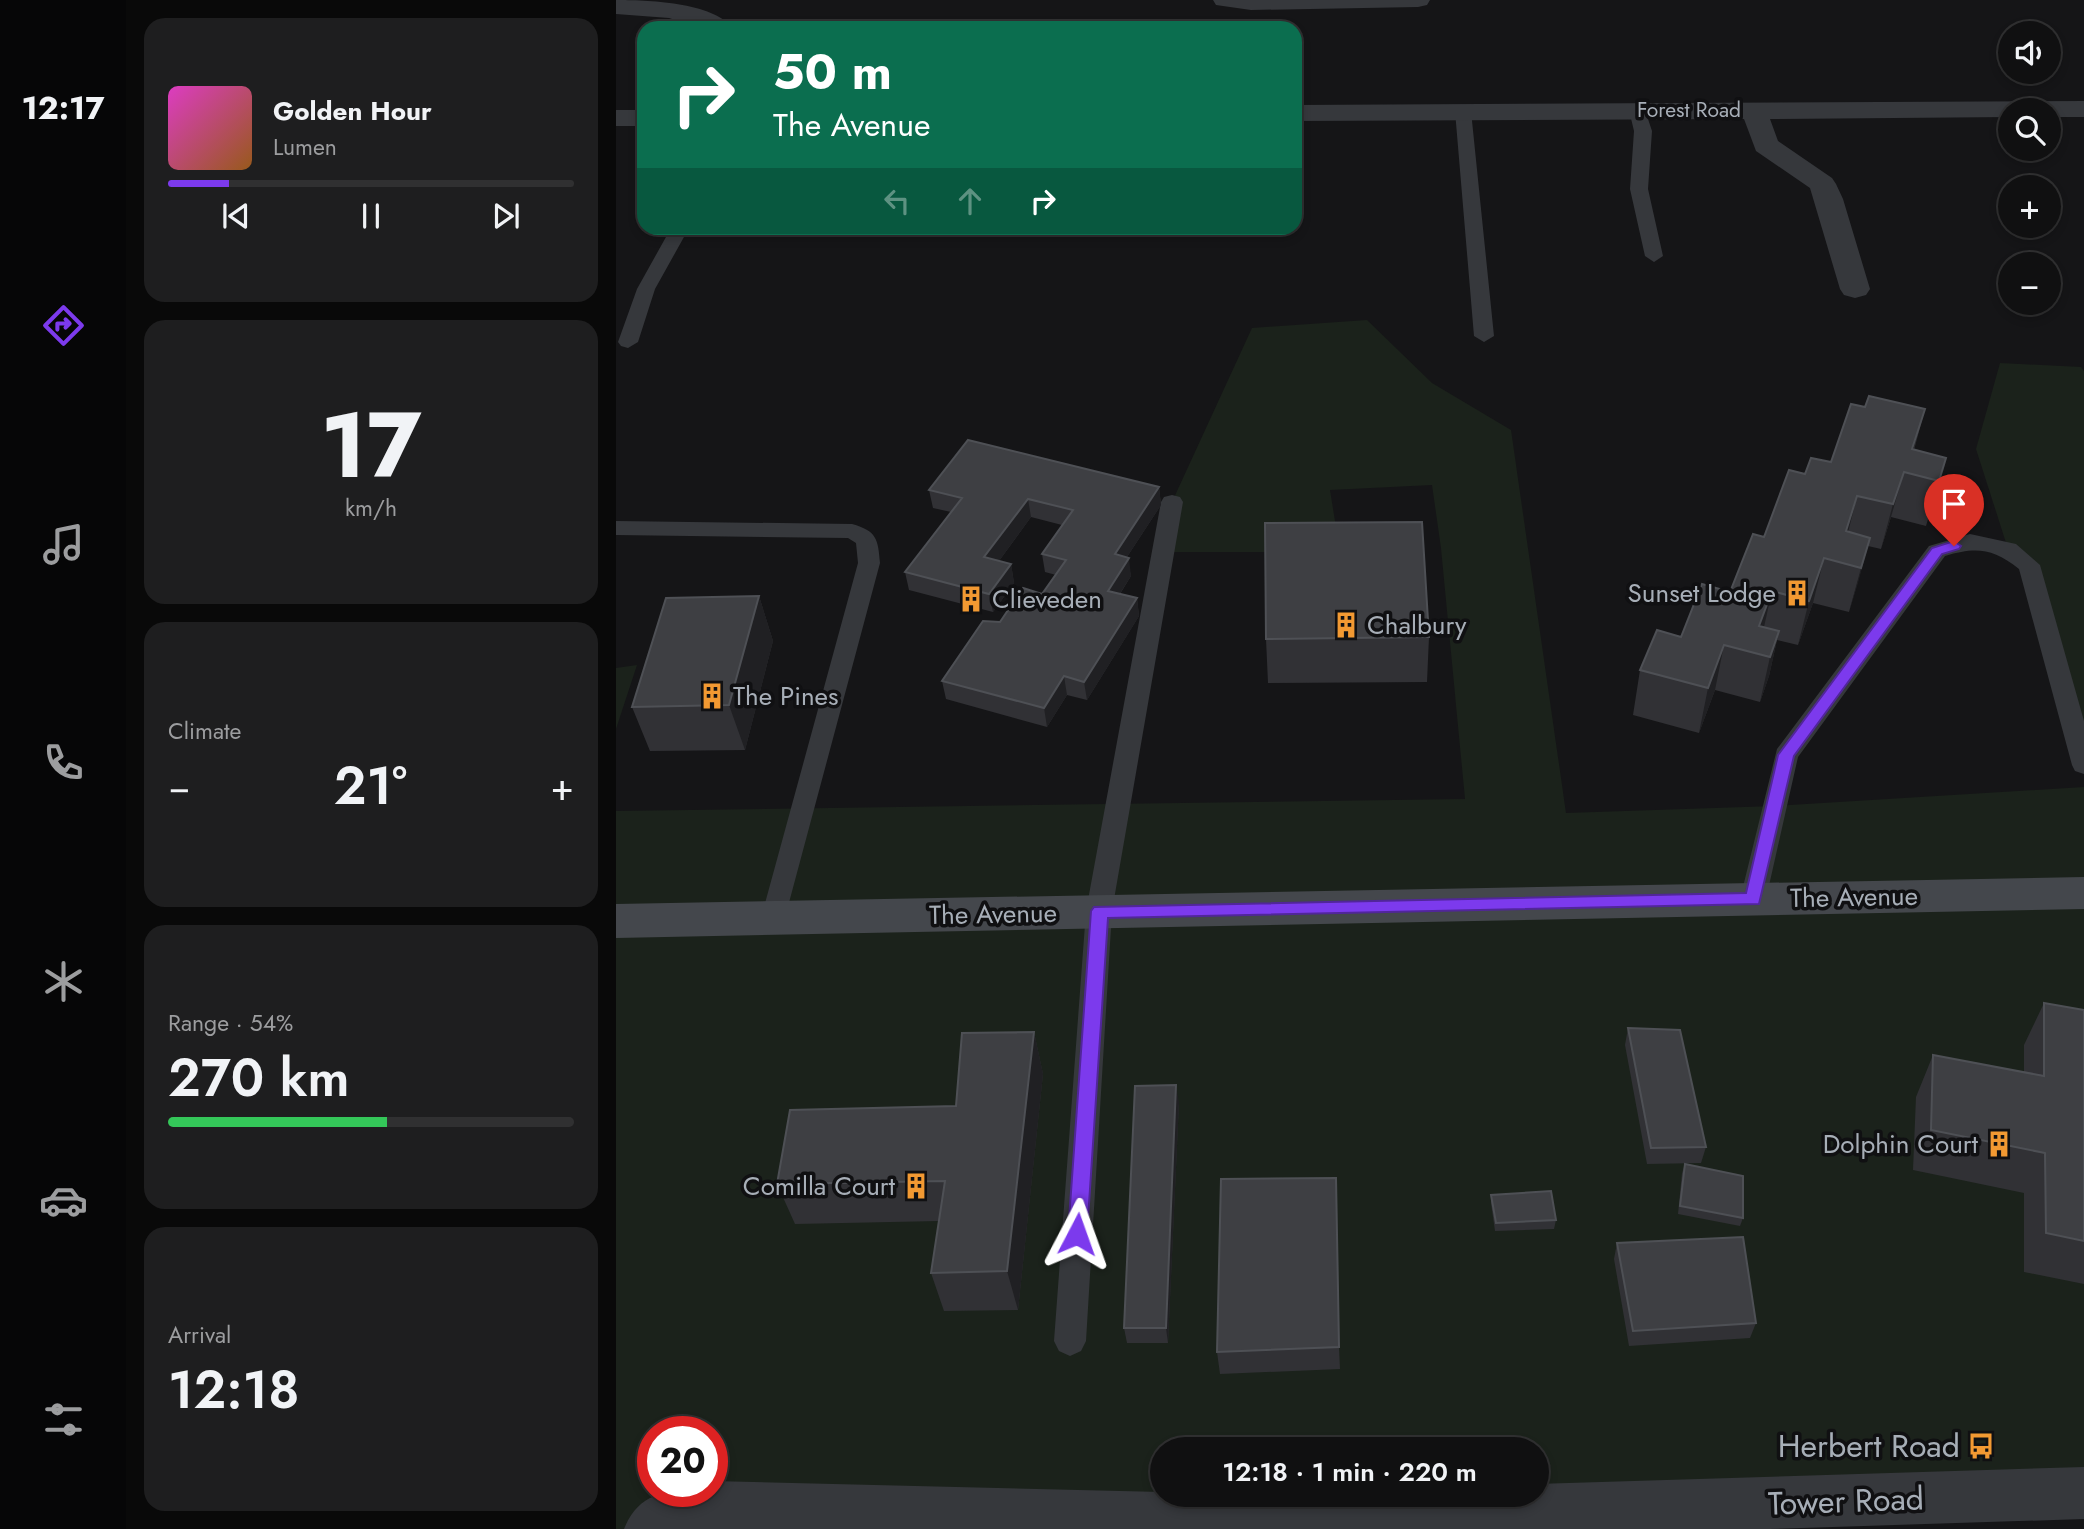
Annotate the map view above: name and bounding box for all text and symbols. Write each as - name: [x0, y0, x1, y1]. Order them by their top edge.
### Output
- map controls: [1998, 21, 2061, 315]
- button: sound: [1998, 21, 2061, 84]
- text: 50 m: [773, 37, 892, 107]
- icon: right: [658, 49, 749, 140]
- text: 12:17: [21, 85, 105, 131]
- text: Golden Hour: [273, 92, 432, 130]
- street label: Forest Road: [1637, 95, 1741, 125]
- button: search: [1998, 98, 2061, 161]
- text: The Avenue: [773, 102, 930, 148]
- text: Lumen: [273, 130, 337, 164]
- button: +: [1998, 175, 2061, 238]
- icon: left: [878, 182, 916, 220]
- icon: ahead: [951, 182, 989, 220]
- icon: right: [1024, 182, 1062, 220]
- icon: previous: [217, 197, 255, 235]
- icon: pause: [352, 197, 390, 235]
- icon: next: [487, 197, 525, 235]
- button: −: [1998, 252, 2061, 315]
- icon: directions: [39, 301, 88, 350]
- text: 17: [320, 380, 422, 511]
- pin: [1924, 474, 1984, 546]
- icon: arrive: [1935, 485, 1973, 523]
- text: km/h: [345, 491, 397, 525]
- icon: music: [39, 520, 88, 569]
- place label: Sunset Lodge: [1628, 574, 1776, 612]
- building icon: Sunset Lodge: [1782, 578, 1812, 608]
- place label: Clieveden: [992, 580, 1102, 618]
- building icon: Clieveden: [956, 584, 986, 614]
- place label: Chalbury: [1367, 606, 1467, 644]
- building icon: Chalbury: [1331, 610, 1361, 640]
- place label: The Pines: [733, 677, 838, 715]
- building icon: The Pines: [697, 681, 727, 711]
- text: Climate: [168, 714, 241, 748]
- icon: phone: [39, 738, 88, 787]
- text: 21°: [334, 748, 407, 824]
- text: −: [168, 759, 190, 814]
- text: +: [551, 759, 574, 814]
- street label: The Avenue: [1790, 877, 1918, 917]
- street label: The Avenue: [929, 894, 1057, 934]
- icon: climate: [39, 957, 88, 1006]
- text: Range · 54%: [168, 1006, 293, 1040]
- text: 270 km: [168, 1040, 350, 1116]
- place label: Dolphin Court: [1823, 1125, 1979, 1163]
- building icon: Dolphin Court: [1984, 1129, 2014, 1159]
- place label: Comilla Court: [743, 1167, 896, 1205]
- building icon: Comilla Court: [901, 1171, 931, 1201]
- icon: car: [39, 1176, 88, 1225]
- position arrow: [1040, 1197, 1114, 1271]
- text: Arrival: [168, 1318, 231, 1352]
- text: 12:18: [168, 1352, 299, 1428]
- icon: filters: [39, 1395, 88, 1444]
- speed limit sign: 20: [637, 1416, 728, 1507]
- place label: Herbert Road: [1778, 1423, 1960, 1469]
- bus stop icon: Herbert Road: [1966, 1431, 1996, 1461]
- text: 12:18 · 1 min · 220 m: [1222, 1453, 1477, 1491]
- street label: Tower Road: [1767, 1475, 1925, 1527]

